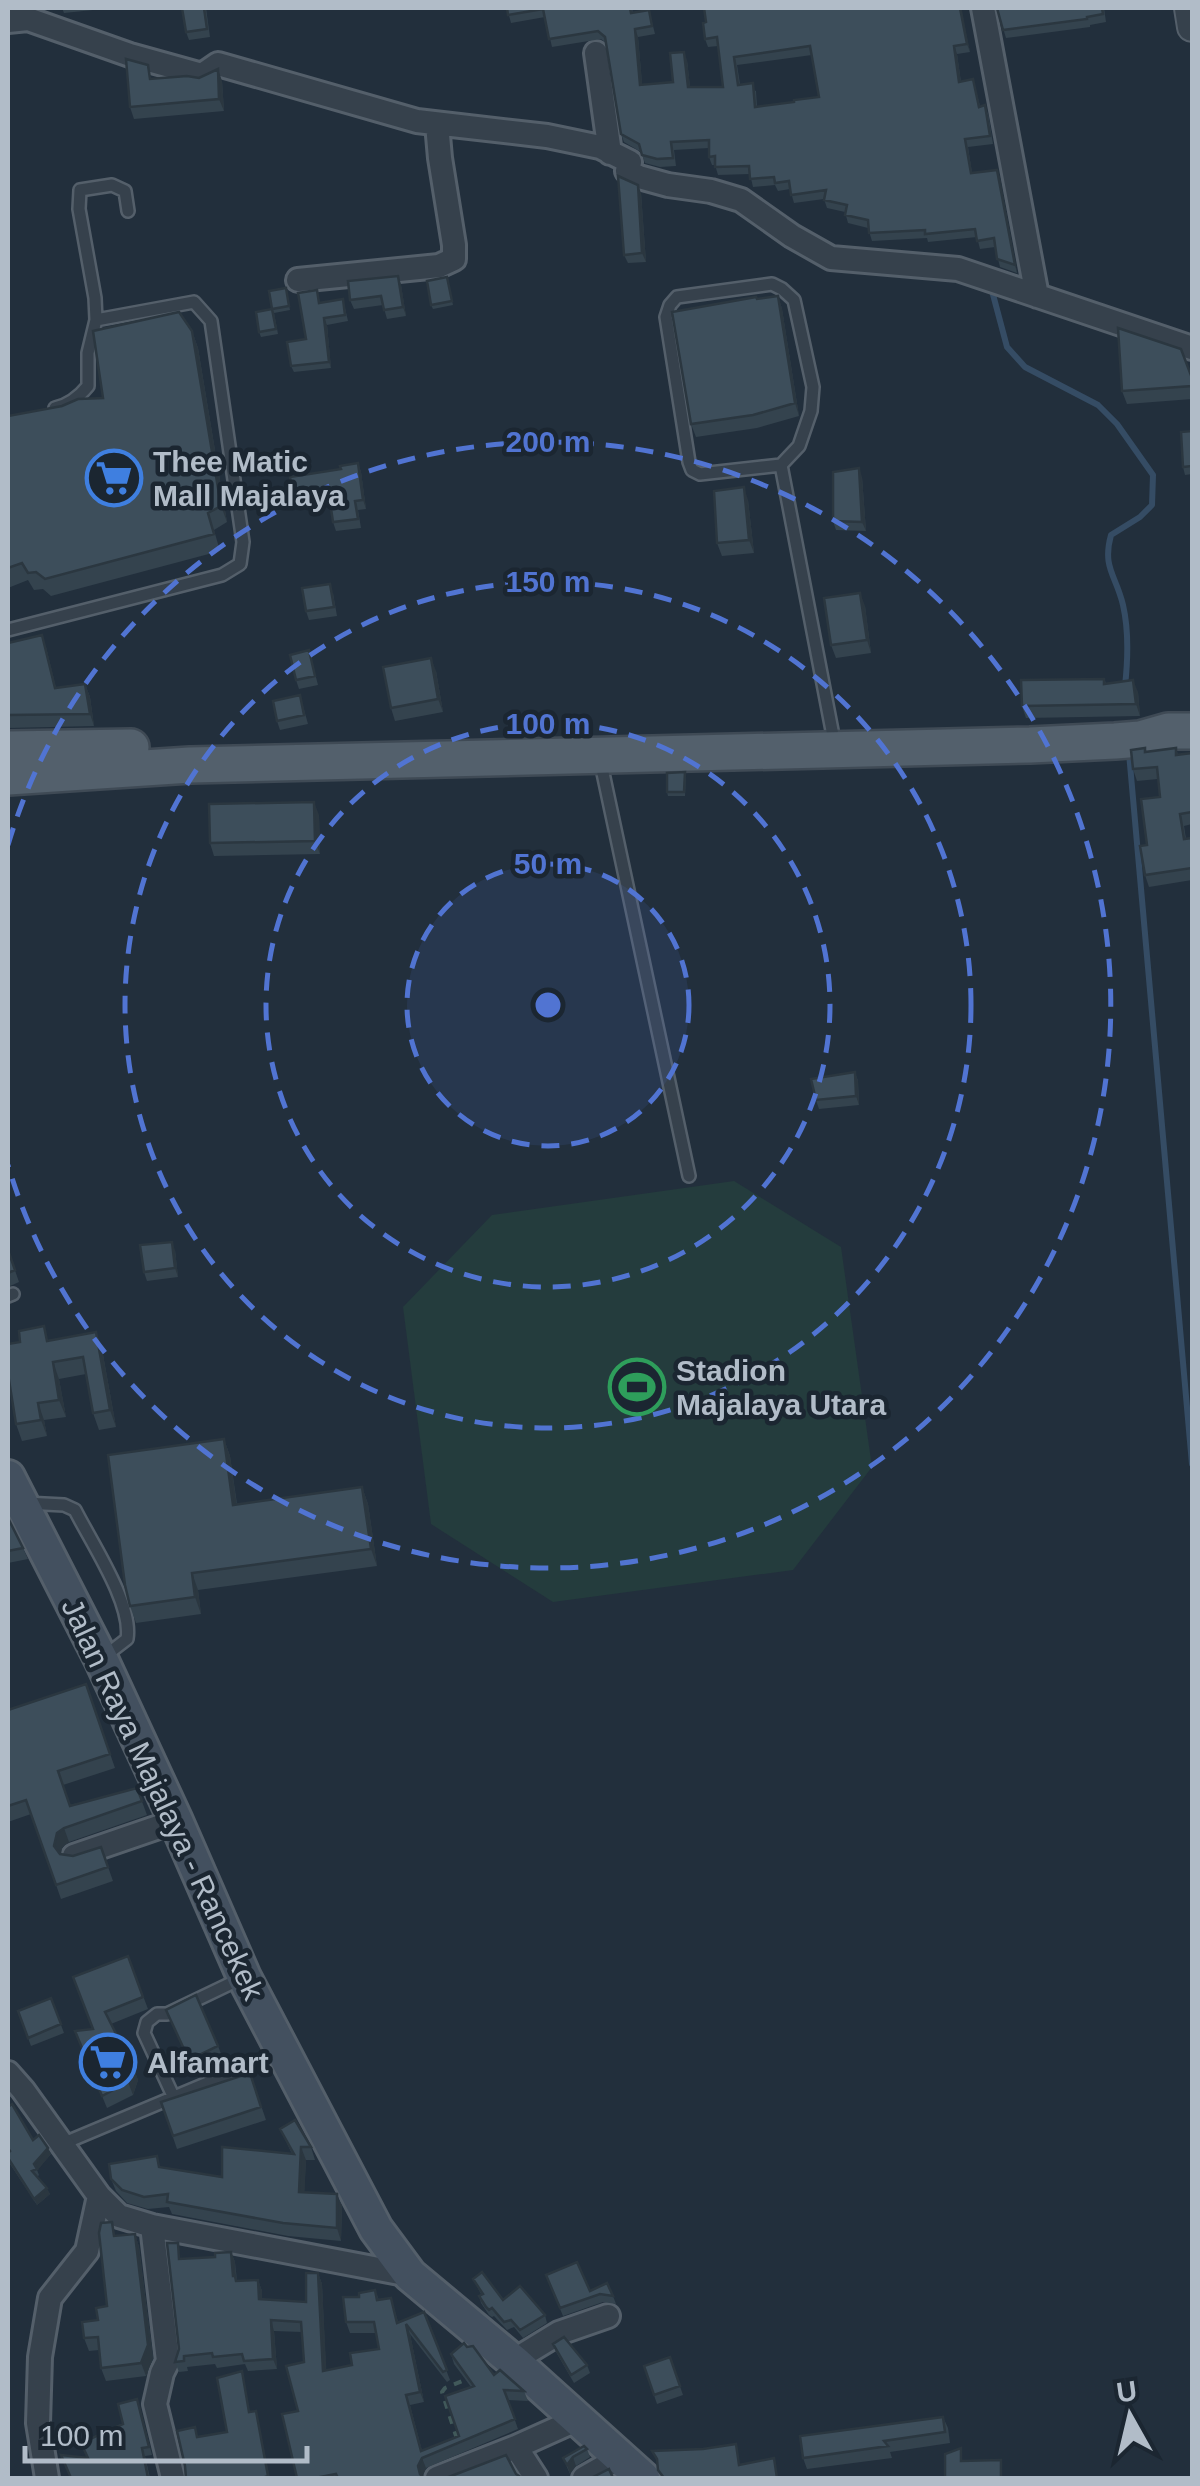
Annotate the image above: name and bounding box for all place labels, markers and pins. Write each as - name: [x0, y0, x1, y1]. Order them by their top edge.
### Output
- place label: Thee Matic Mall Majalaya: [153, 445, 345, 512]
- supermarket icon: Thee Matic Mall Majalaya: [84, 448, 144, 508]
- centre of rings: [530, 987, 566, 1023]
- place label: Stadion Majalaya Utara: [676, 1354, 886, 1421]
- sports icon: Stadion Majalaya Utara: [607, 1357, 667, 1417]
- supermarket icon: Alfamart: [78, 2032, 138, 2092]
- place label: Alfamart: [147, 2046, 269, 2079]

